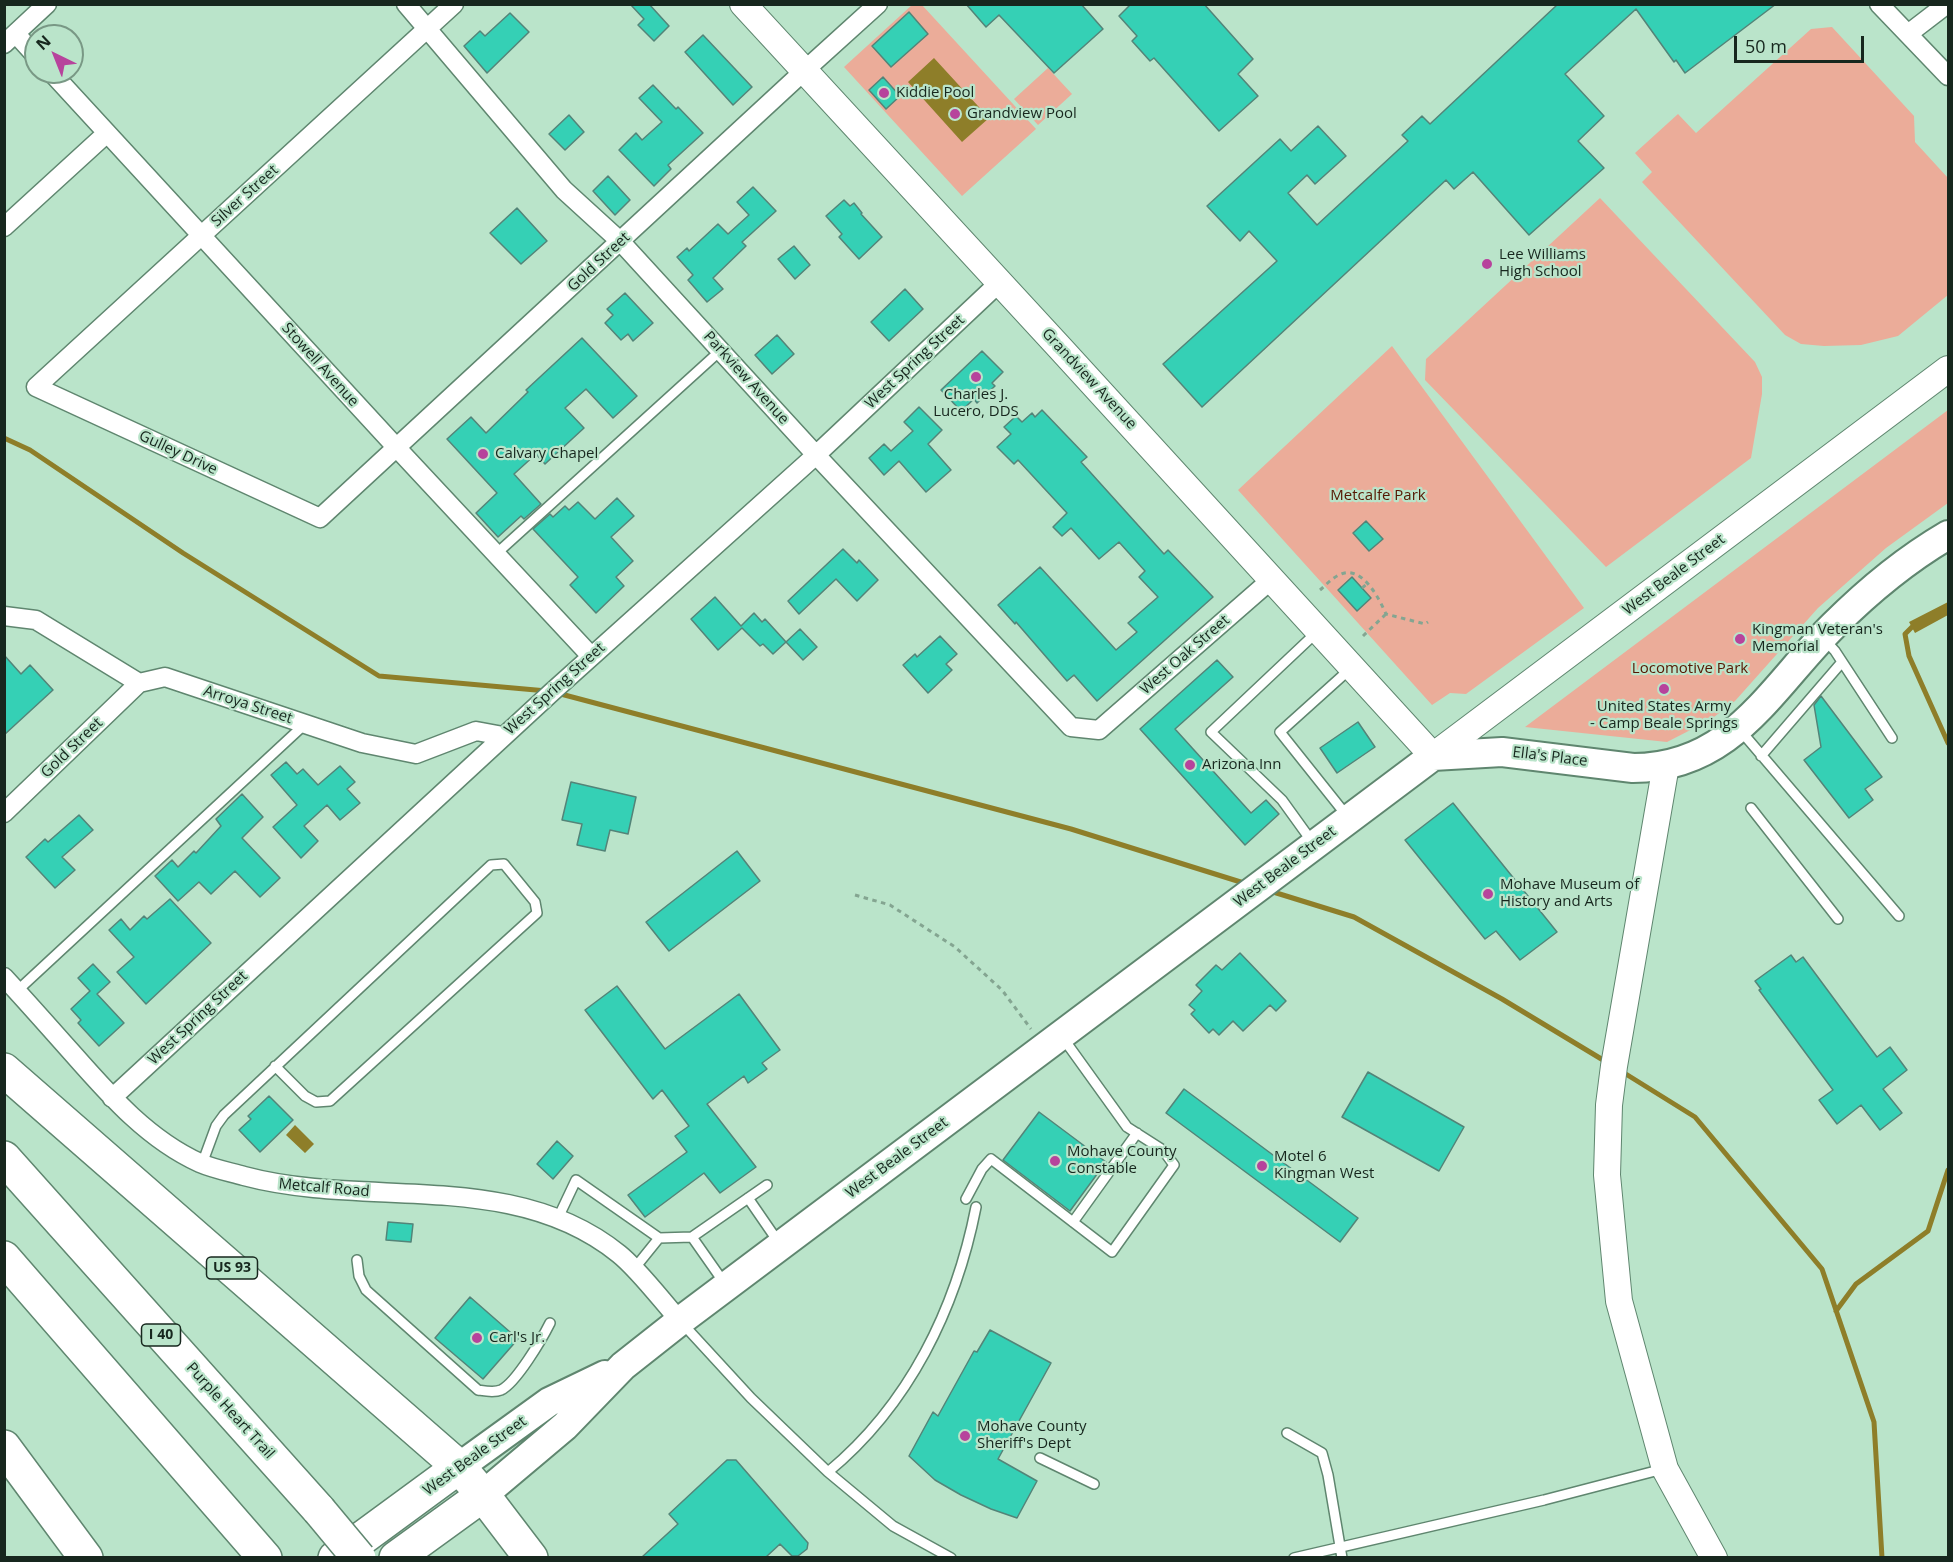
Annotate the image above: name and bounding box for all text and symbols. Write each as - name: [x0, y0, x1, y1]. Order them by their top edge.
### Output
- north arrow: [24, 24, 84, 84]
- scale bar: [1737, 24, 1868, 62]
- text: N: [31, 30, 55, 55]
- text: 50 m: [1745, 34, 1787, 58]
- place label: Kiddie Pool: [896, 84, 974, 102]
- marker: Kiddie Pool: [877, 86, 891, 100]
- place label: Grandview Pool: [967, 105, 1077, 123]
- marker: Grandview Pool: [948, 107, 962, 121]
- street label: Silver Street: [208, 161, 282, 231]
- street label: Gold Street: [564, 229, 634, 295]
- place label: Lee Williams High School: [1499, 246, 1586, 281]
- marker: Lee Williams High School: [1480, 257, 1494, 271]
- street label: West Spring Street: [862, 311, 968, 413]
- street label: Stowell Avenue: [278, 319, 362, 411]
- street label: Grandview Avenue: [1038, 325, 1140, 433]
- street label: Parkview Avenue: [700, 328, 792, 428]
- marker: Charles J. Lucero, DDS: [969, 370, 983, 384]
- place label: Charles J. Lucero, DDS: [933, 386, 1019, 421]
- street label: Gulley Drive: [136, 427, 220, 479]
- place label: Calvary Chapel: [495, 445, 598, 463]
- marker: Calvary Chapel: [476, 447, 490, 461]
- park label: Metcalfe Park: [1330, 487, 1426, 505]
- street label: West Beale Street: [1619, 531, 1729, 619]
- street label: West Oak Street: [1137, 611, 1233, 699]
- place label: Kingman Veteran's Memorial: [1752, 621, 1883, 656]
- marker: Kingman Veteran's Memorial: [1733, 632, 1747, 646]
- street label: West Spring Street: [501, 639, 609, 739]
- park label: Locomotive Park: [1632, 660, 1748, 678]
- street label: Arroya Street: [201, 682, 295, 728]
- marker: United States Army - Camp Beale Springs: [1657, 682, 1671, 696]
- place label: United States Army - Camp Beale Springs: [1590, 698, 1738, 733]
- street label: Gold Street: [37, 714, 107, 782]
- street label: Ella's Place: [1512, 743, 1588, 771]
- place label: Arizona Inn: [1202, 756, 1281, 774]
- marker: Arizona Inn: [1183, 758, 1197, 772]
- street label: West Beale Street: [1230, 823, 1340, 911]
- place label: Mohave Museum of History and Arts: [1500, 876, 1639, 911]
- marker: Mohave Museum of History and Arts: [1481, 887, 1495, 901]
- street label: West Spring Street: [145, 967, 251, 1069]
- street label: West Beale Street: [842, 1114, 952, 1202]
- place label: Mohave County Constable: [1067, 1143, 1177, 1178]
- place label: Motel 6 Kingman West: [1274, 1148, 1374, 1183]
- marker: Mohave County Constable: [1048, 1154, 1062, 1168]
- marker: Motel 6 Kingman West: [1255, 1159, 1269, 1173]
- street label: Metcalf Road: [278, 1175, 370, 1201]
- road number: US 93: [206, 1257, 258, 1279]
- road number: I 40: [142, 1324, 180, 1346]
- place label: Carl's Jr.: [489, 1329, 545, 1347]
- marker: Carl's Jr.: [470, 1331, 484, 1345]
- street label: Purple Heart Trail: [182, 1359, 278, 1463]
- street label: West Beale Street: [420, 1413, 530, 1499]
- place label: Mohave County Sheriff's Dept: [977, 1418, 1087, 1453]
- marker: Mohave County Sheriff's Dept: [958, 1429, 972, 1443]

